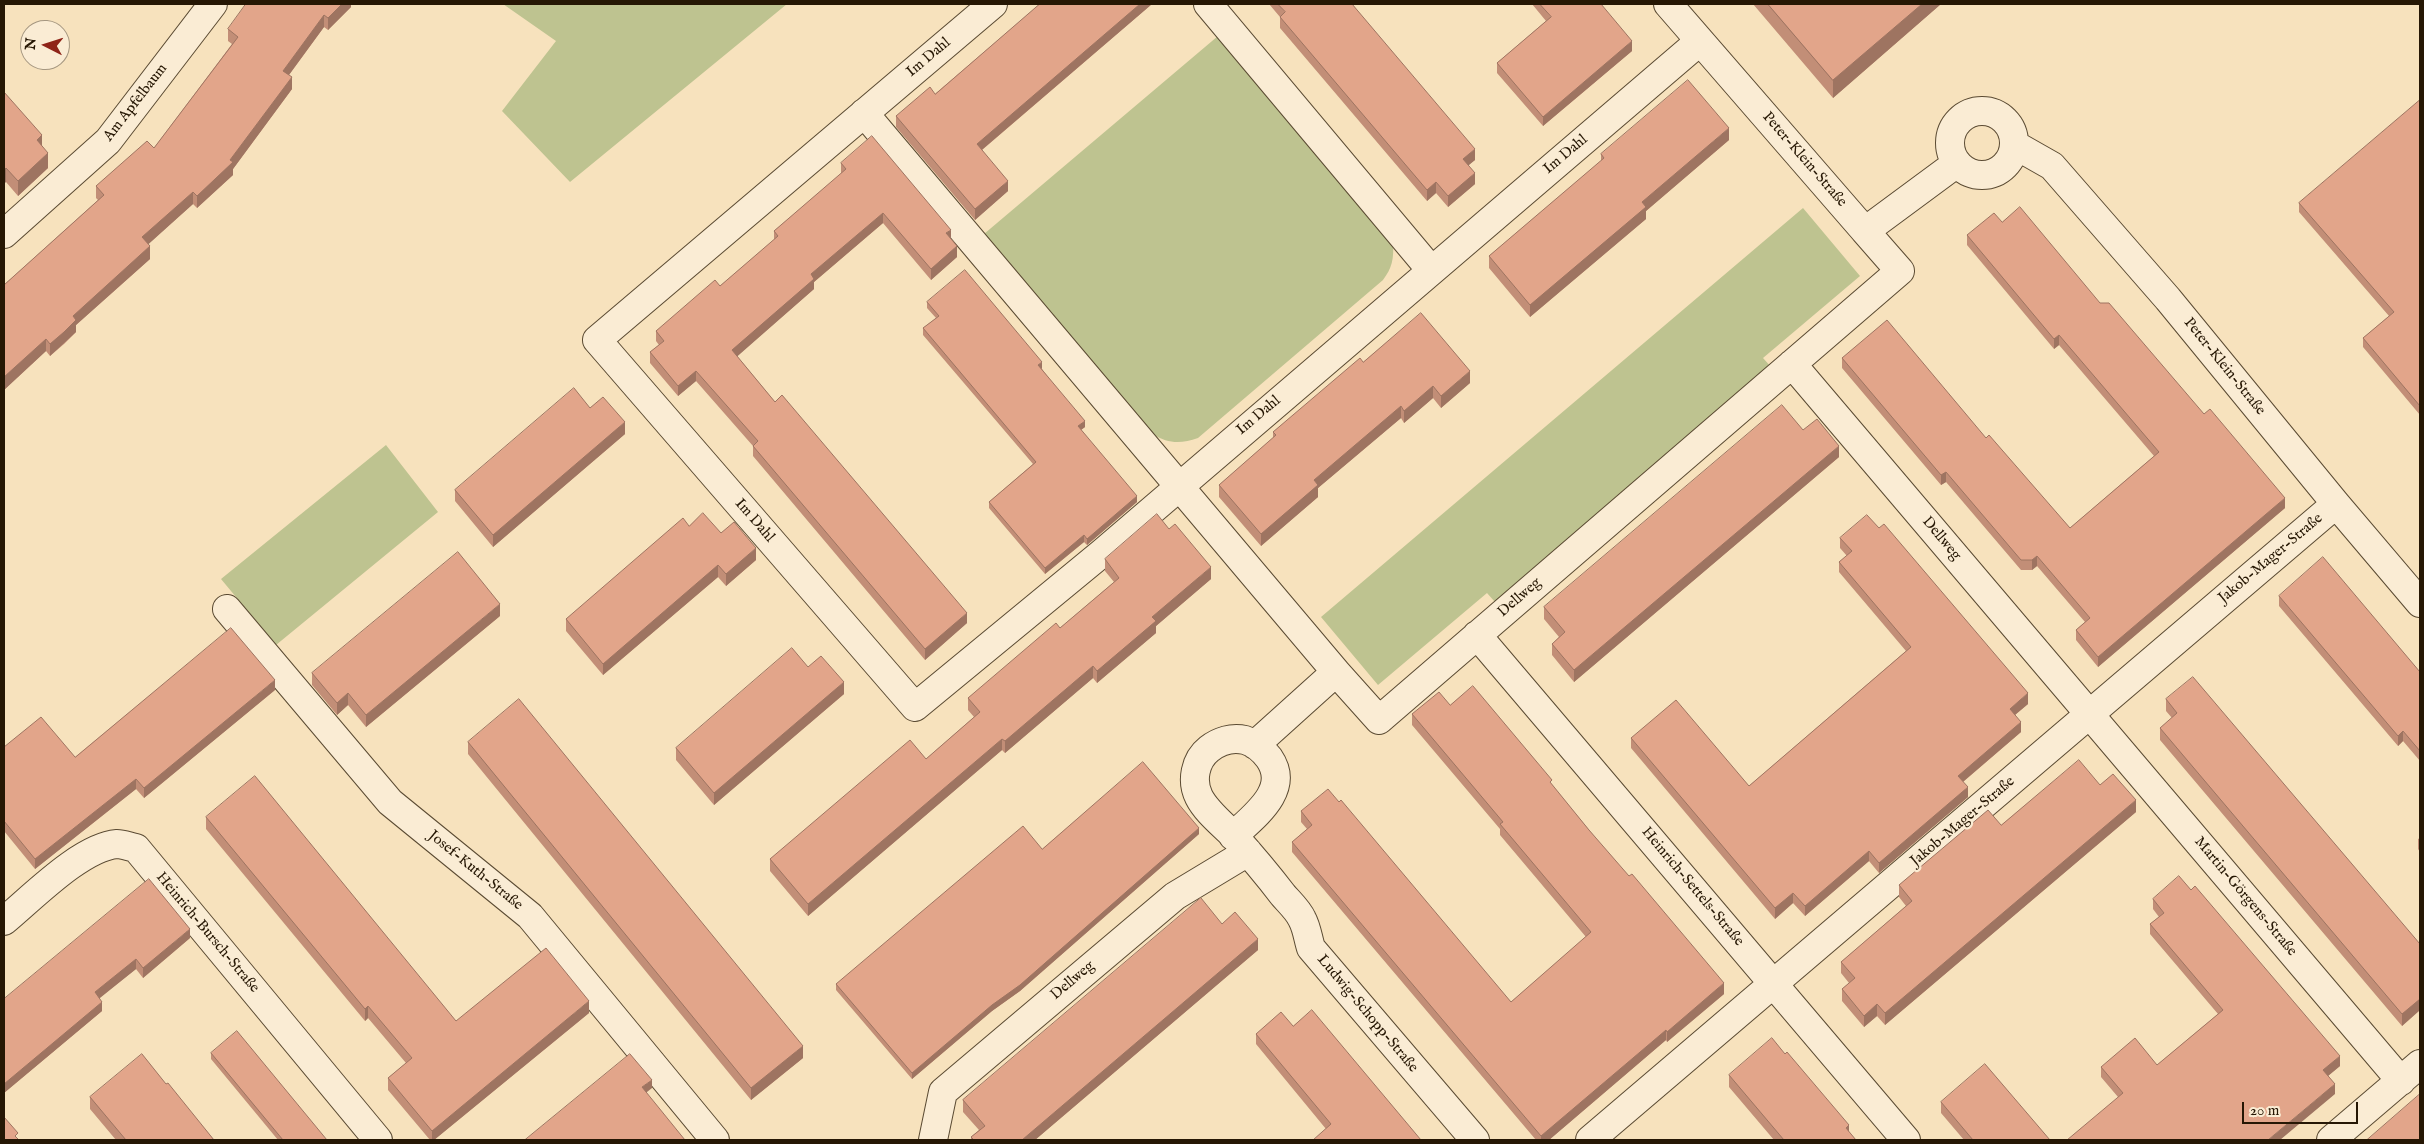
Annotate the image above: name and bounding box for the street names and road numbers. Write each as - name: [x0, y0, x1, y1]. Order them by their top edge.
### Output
- street label: Im Dahl: [903, 34, 955, 82]
- street label: Am Apfelbaum: [100, 61, 172, 145]
- street label: Peter-Klein-Straße: [1758, 109, 1850, 211]
- street label: Im Dahl: [1540, 131, 1592, 179]
- street label: Peter-Klein-Straße: [2179, 315, 2269, 419]
- street label: Im Dahl: [1233, 392, 1285, 440]
- street label: Im Dahl: [730, 495, 778, 547]
- street label: Jakob-Mager-Straße: [2215, 510, 2327, 608]
- street label: Dellweg: [1918, 513, 1964, 565]
- street label: Dellweg: [1495, 574, 1545, 622]
- street label: Jakob-Mager-Straße: [1907, 773, 2019, 871]
- street label: Heinrich-Settels-Straße: [1637, 824, 1747, 950]
- street label: Josef-Kuth-Straße: [424, 827, 526, 915]
- street label: Martin-Görgens-Straße: [2190, 834, 2300, 960]
- street label: Heinrich-Bursch-Straße: [151, 869, 263, 997]
- street label: Ludwig-Schopp-Straße: [1313, 951, 1421, 1077]
- street label: Dellweg: [1047, 958, 1099, 1004]

